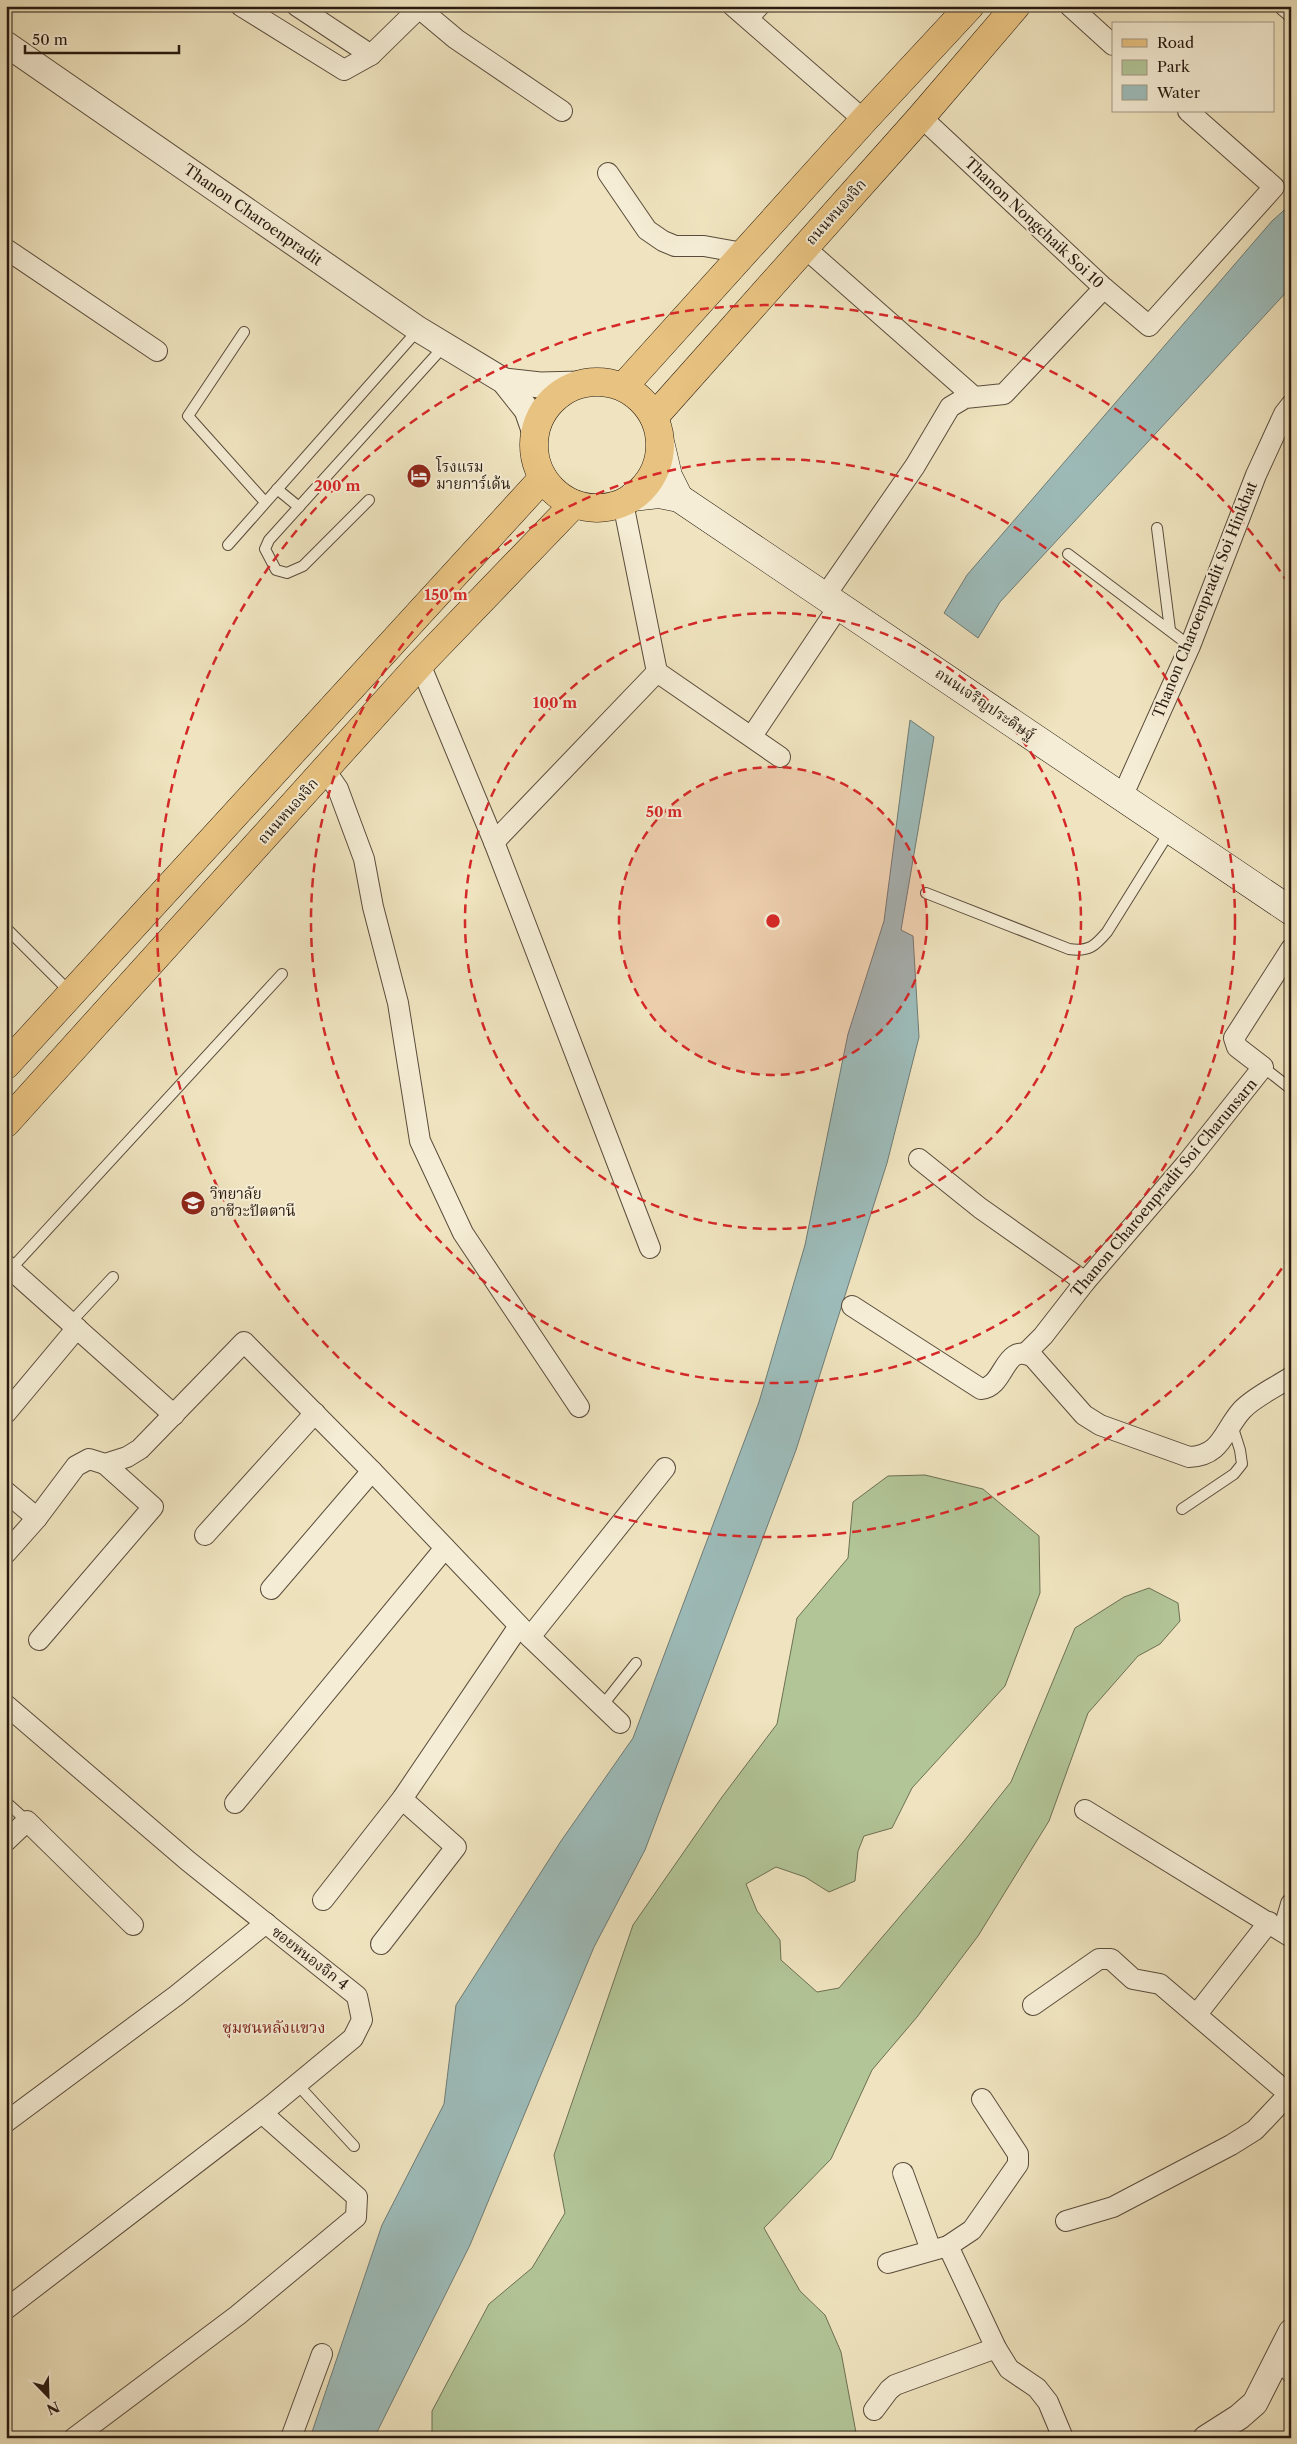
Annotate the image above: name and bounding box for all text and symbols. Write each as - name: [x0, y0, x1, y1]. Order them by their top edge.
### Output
- scale bar: [25, 22, 179, 54]
- legend: [1112, 22, 1274, 112]
- text: 50 m: [32, 30, 68, 49]
- text: Road: [1157, 33, 1194, 52]
- text: Park: [1157, 57, 1191, 76]
- text: Water: [1156, 83, 1201, 102]
- street label: Thanon Nongchaik Soi 10: [961, 153, 1108, 292]
- street label: Thanon Charoenpradit: [180, 160, 327, 270]
- street label: ถนนหนองจิก: [801, 175, 870, 249]
- place label: โรงแรม มายการ์เด้น: [435, 456, 511, 493]
- hotel icon: โรงแรม มายการ์เด้น: [406, 463, 432, 489]
- text: 200 m: [314, 476, 360, 495]
- street label: Thanon Charoenpradit Soi Hinkhat: [1148, 478, 1261, 721]
- text: 150 m: [424, 585, 468, 604]
- street label: ถนนเจริญประดิษฐ์: [932, 663, 1039, 744]
- text: 100 m: [533, 693, 577, 712]
- street label: ถนนหนองจิก: [253, 774, 322, 848]
- text: 50 m: [646, 802, 682, 821]
- centre of rings: [764, 912, 782, 930]
- street label: Thanon Charoenpradit Soi Charunsarn: [1066, 1074, 1261, 1301]
- place label: วิทยาลัย อาชีวะปัตตานี: [210, 1184, 296, 1220]
- school or university icon: วิทยาลัย อาชีวะปัตตานี: [180, 1190, 206, 1216]
- street label: ซอยหนองจิก 4: [268, 1922, 353, 1994]
- district label: ชุมชนหลังแขวง: [223, 2017, 325, 2039]
- north arrow: [22, 2372, 72, 2422]
- text: N: [44, 2397, 62, 2419]

